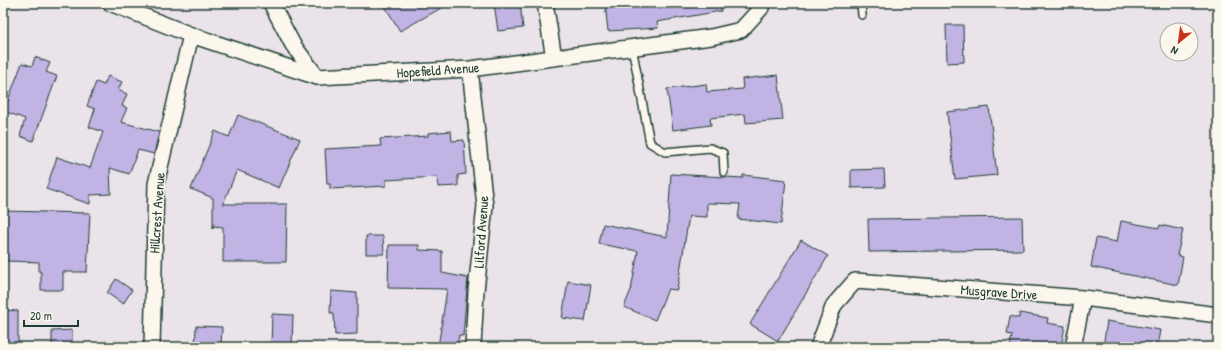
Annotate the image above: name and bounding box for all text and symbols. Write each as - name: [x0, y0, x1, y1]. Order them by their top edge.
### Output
- north arrow: [1159, 22, 1199, 62]
- text: N: [1168, 43, 1180, 58]
- street label: Hopefield Avenue: [396, 57, 480, 83]
- street label: Hillcrest Avenue: [144, 171, 169, 254]
- street label: Lilford Avenue: [469, 195, 493, 269]
- street label: Musgrave Drive: [960, 279, 1039, 305]
- scale bar: [24, 302, 78, 328]
- text: 20 m: [30, 307, 52, 324]

